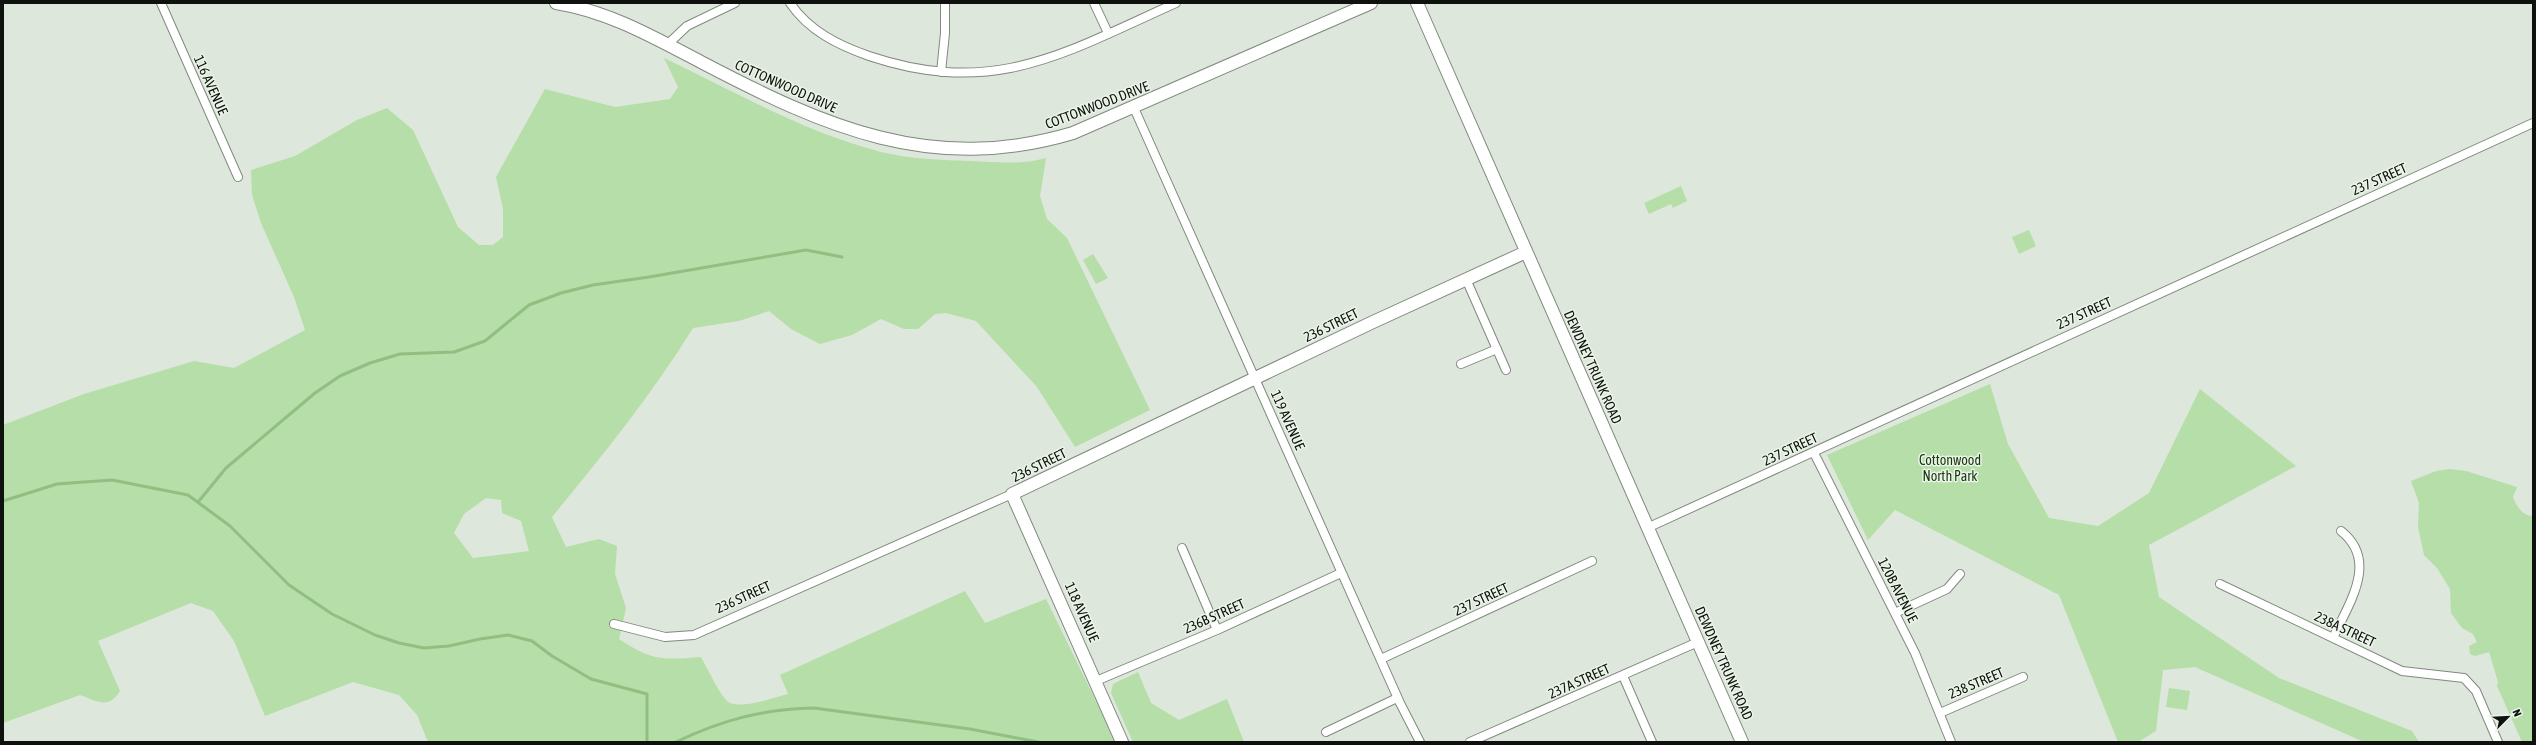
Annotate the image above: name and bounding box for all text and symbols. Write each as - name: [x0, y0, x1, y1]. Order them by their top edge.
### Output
- street label: 116 AVENUE: [191, 53, 231, 117]
- street label: COTTONWOOD DRIVE: [733, 56, 839, 116]
- street label: COTTONWOOD DRIVE: [1043, 78, 1151, 132]
- street label: 237 STREET: [2349, 160, 2409, 198]
- street label: 237 STREET: [2054, 294, 2114, 332]
- street label: 236 STREET: [1301, 305, 1361, 345]
- street label: DEWDNEY TRUNK ROAD: [1561, 308, 1625, 426]
- street label: 119 AVENUE: [1268, 388, 1308, 452]
- street label: 237 STREET: [1760, 429, 1820, 469]
- street label: 236 STREET: [1009, 445, 1069, 485]
- park label: Cottonwood North Park: [1919, 452, 1981, 484]
- street label: 120B AVENUE: [1875, 555, 1921, 625]
- street label: 236 STREET: [713, 578, 773, 616]
- street label: 237 STREET: [1451, 579, 1511, 619]
- street label: 118 AVENUE: [1062, 580, 1102, 644]
- street label: 236B STREET: [1181, 595, 1247, 637]
- street label: DEWDNEY TRUNK ROAD: [1692, 604, 1756, 722]
- street label: 238A STREET: [2312, 608, 2378, 650]
- street label: 237A STREET: [1546, 660, 1612, 702]
- street label: 238 STREET: [1946, 664, 2006, 702]
- north arrow: [2488, 697, 2528, 737]
- text: N: [2510, 708, 2524, 718]

